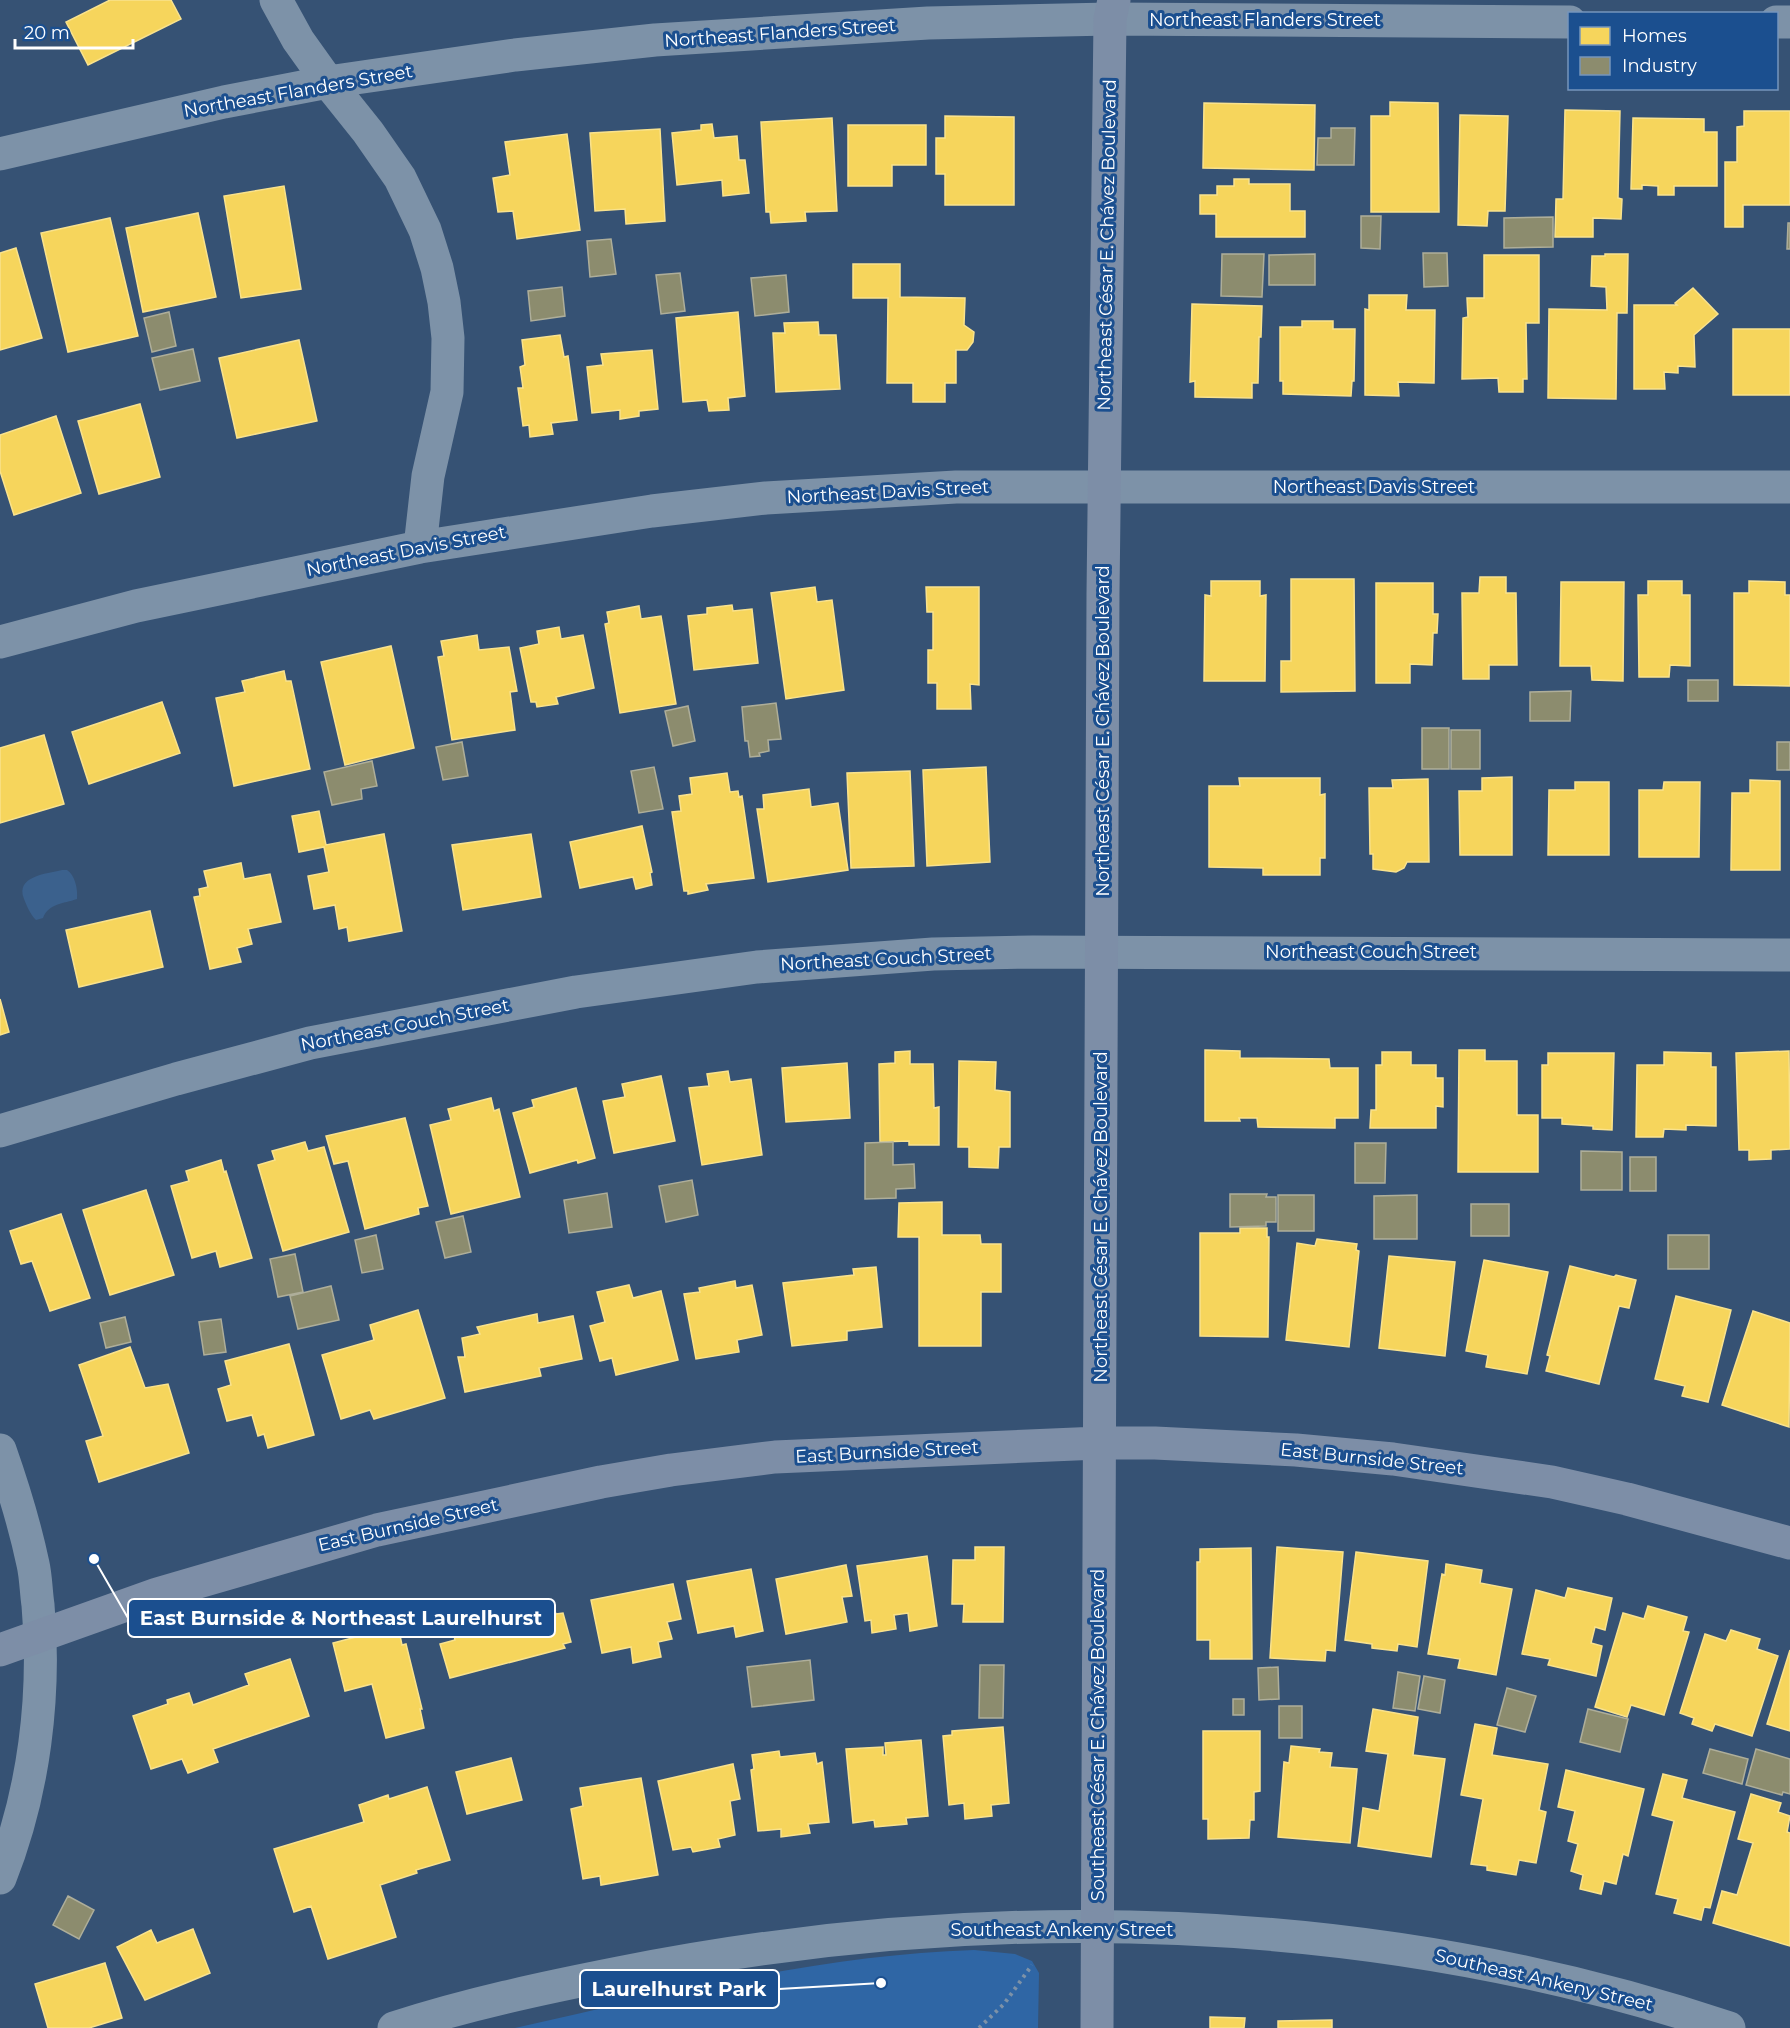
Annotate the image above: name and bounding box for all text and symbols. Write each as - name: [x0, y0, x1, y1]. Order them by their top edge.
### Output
- street label: Northeast Flanders Street: [1149, 9, 1381, 31]
- scale bar: [15, 12, 134, 50]
- legend: [1568, 12, 1778, 90]
- street label: Northeast Flanders Street: [663, 14, 897, 52]
- text: 20 m: [24, 22, 70, 44]
- text: Homes: [1622, 25, 1687, 47]
- text: Industry: [1622, 55, 1697, 77]
- street label: Northeast Flanders Street: [182, 60, 414, 122]
- street label: Northeast César E. Chávez Boulevard: [1093, 79, 1121, 411]
- street label: Northeast Davis Street: [786, 476, 990, 508]
- street label: Northeast Davis Street: [1273, 476, 1475, 498]
- street label: Northeast Davis Street: [304, 521, 508, 581]
- street label: Northeast César E. Chávez Boulevard: [1092, 565, 1114, 897]
- street label: Northeast Couch Street: [1265, 941, 1477, 963]
- street label: Northeast Couch Street: [780, 942, 992, 976]
- street label: Northeast Couch Street: [299, 994, 511, 1056]
- street label: Northeast César E. Chávez Boulevard: [1090, 1051, 1112, 1383]
- street label: East Burnside Street: [795, 1436, 979, 1468]
- street label: East Burnside Street: [1279, 1438, 1465, 1480]
- street label: East Burnside Street: [316, 1494, 500, 1556]
- street label: Southeast César E. Chávez Boulevard: [1087, 1569, 1109, 1901]
- callout: East Burnside & Northeast Laurelhurst: [128, 1599, 555, 1637]
- text: East Burnside & Northeast Laurelhurst: [140, 1606, 542, 1630]
- street label: Southeast Ankeny Street: [951, 1919, 1174, 1941]
- street label: Southeast Ankeny Street: [1433, 1944, 1655, 2016]
- callout: Laurelhurst Park: [580, 1970, 779, 2008]
- text: Laurelhurst Park: [592, 1977, 767, 2001]

